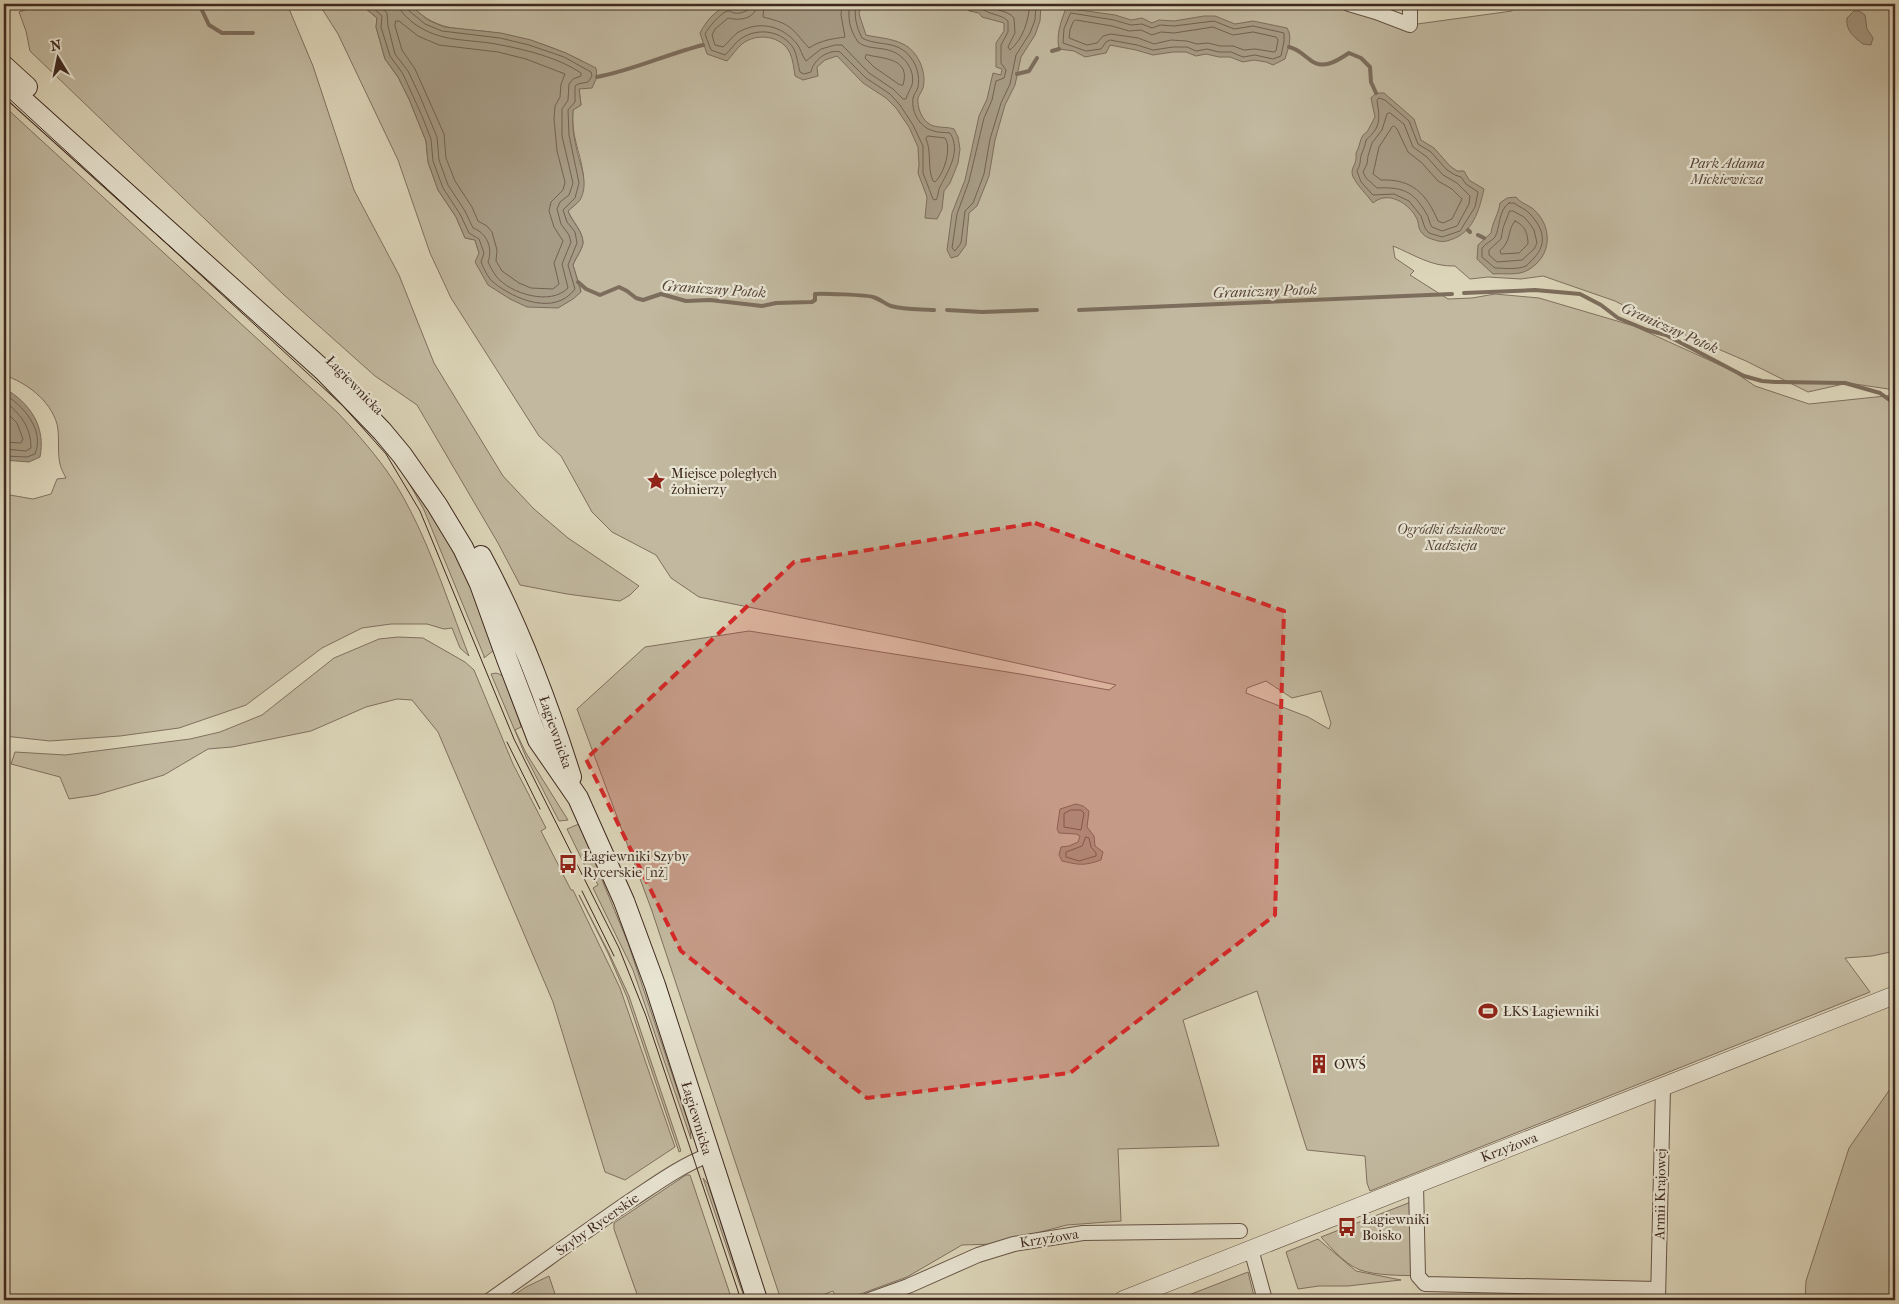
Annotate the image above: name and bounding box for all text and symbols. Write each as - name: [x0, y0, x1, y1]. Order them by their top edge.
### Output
- north arrow: [32, 32, 82, 82]
- text: N: [49, 36, 63, 55]
- park label: Park Adama Mickiewicza: [1688, 155, 1765, 188]
- water label: Graniczny Potok: [661, 276, 767, 302]
- water label: Graniczny Potok: [1212, 280, 1318, 302]
- water label: Graniczny Potok: [1619, 299, 1722, 358]
- street label: Łagiewnicka: [322, 352, 387, 419]
- place label: Miejsce poległych żołnierzy: [671, 465, 777, 498]
- place icon: Miejsce poległych żołnierzy: [645, 470, 667, 492]
- park label: Ogródki działkowe Nadzieja: [1397, 521, 1505, 554]
- street label: Łagiewnicka: [535, 694, 576, 771]
- place label: Łagiewniki Szyby Rycerskie [nż]: [583, 848, 689, 881]
- bus stop icon: Łagiewniki Szyby Rycerskie [nż]: [557, 853, 579, 875]
- sports icon: ŁKS Łagiewniki: [1477, 1000, 1499, 1022]
- place label: ŁKS Łagiewniki: [1503, 1003, 1599, 1020]
- building icon: OWŚ: [1308, 1053, 1330, 1075]
- place label: OWŚ: [1334, 1055, 1366, 1073]
- street label: Łagiewnicka: [677, 1079, 716, 1157]
- street label: Krzyżowa: [1478, 1129, 1540, 1166]
- street label: Armii Krajowej: [1651, 1148, 1670, 1241]
- street label: Szyby Rycerskie: [552, 1189, 642, 1259]
- place label: Łagiewniki Boisko: [1362, 1211, 1429, 1244]
- bus stop icon: Łagiewniki Boisko: [1336, 1216, 1358, 1238]
- street label: Krzyżowa: [1018, 1225, 1080, 1252]

